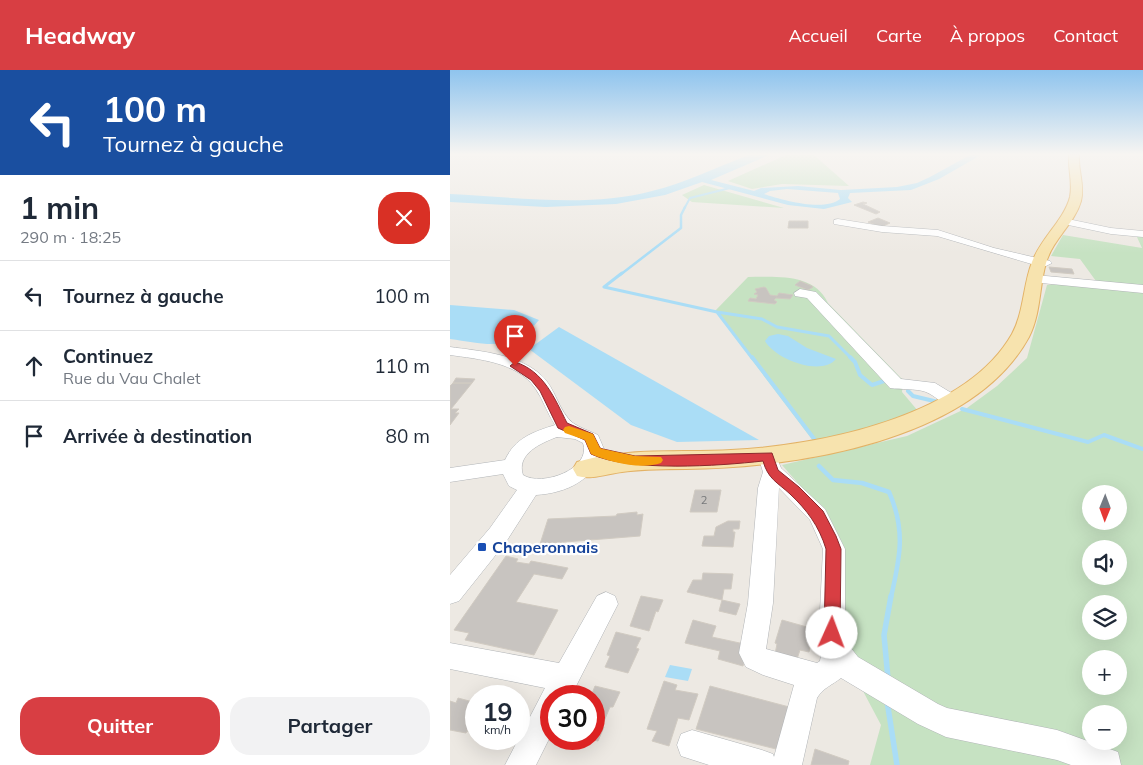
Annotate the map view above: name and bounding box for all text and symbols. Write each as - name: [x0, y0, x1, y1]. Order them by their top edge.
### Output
- text: Headway: [25, 20, 135, 50]
- text: Accueil: [788, 24, 848, 47]
- text: Carte: [876, 24, 922, 47]
- text: À propos: [950, 24, 1025, 47]
- text: Contact: [1053, 24, 1118, 47]
- text: 100 m: [103, 87, 207, 131]
- icon: left: [20, 90, 85, 155]
- text: Tournez à gauche: [103, 130, 284, 158]
- text: 1 min: [20, 189, 99, 227]
- button: close: [378, 192, 430, 244]
- text: 290 m · 18:25: [20, 227, 121, 247]
- icon: left: [20, 282, 48, 310]
- text: Tournez à gauche: [63, 284, 224, 308]
- text: 100 m: [374, 284, 430, 308]
- pin: [494, 315, 536, 366]
- icon: arrive: [501, 322, 529, 350]
- text: Continuez: [63, 344, 153, 368]
- icon: ahead: [20, 352, 48, 380]
- text: 110 m: [374, 354, 430, 378]
- text: Rue du Vau Chalet: [63, 368, 200, 388]
- icon: arrive: [20, 422, 48, 450]
- text: Arrivée à destination: [63, 424, 252, 448]
- text: 80 m: [386, 424, 430, 448]
- north arrow: [1082, 485, 1128, 530]
- map controls: [1082, 485, 1127, 750]
- house number: 2: [701, 493, 708, 507]
- place label: Chaperonnais: [492, 537, 598, 557]
- button: sound: [1082, 540, 1127, 585]
- marker: Chaperonnais: [476, 541, 488, 553]
- button: layers: [1082, 595, 1127, 640]
- position arrow: [805, 606, 857, 658]
- button: +: [1082, 650, 1127, 695]
- speed limit sign: 30: [540, 685, 605, 750]
- text: 19: [482, 696, 513, 727]
- button: Quitter: [20, 697, 220, 755]
- button: Partager: [230, 697, 430, 755]
- button: −: [1082, 705, 1127, 750]
- text: km/h: [484, 722, 511, 737]

